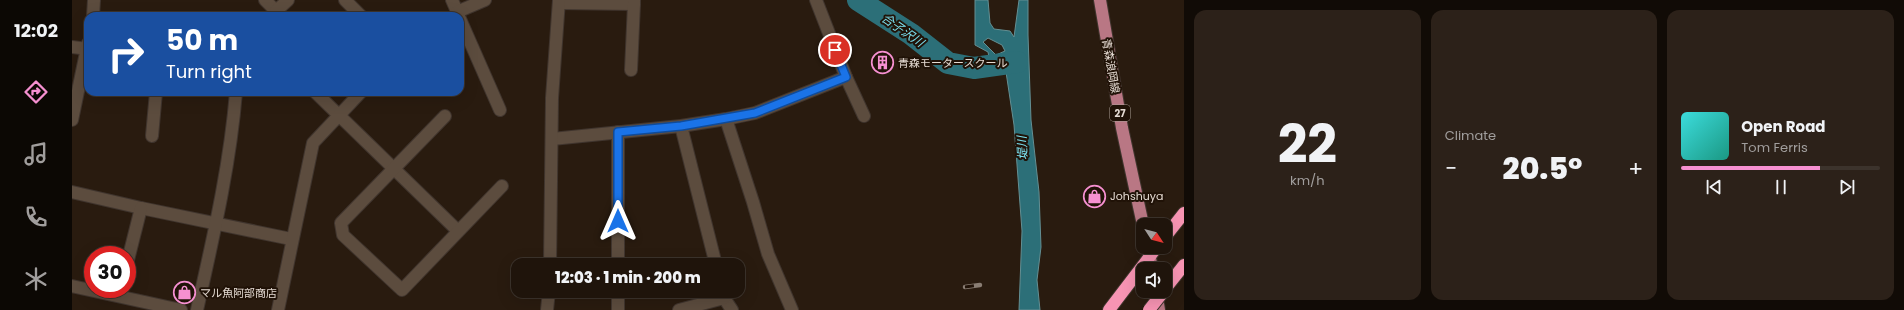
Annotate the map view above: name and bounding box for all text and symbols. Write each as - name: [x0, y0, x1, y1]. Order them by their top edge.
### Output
- water label: 合子沢川: [878, 9, 929, 52]
- text: 12:02: [14, 18, 58, 43]
- text: 50 m: [166, 21, 238, 60]
- icon: right: [100, 28, 152, 80]
- pin: [818, 33, 852, 67]
- street label: 青森浪岡線: [1098, 38, 1124, 94]
- icon: arrive: [824, 39, 846, 61]
- building icon: 青森モータースクール: [869, 50, 895, 76]
- place label: 青森モータースクール: [898, 55, 1007, 71]
- text: Turn right: [166, 59, 252, 84]
- icon: directions: [22, 78, 50, 106]
- road number: 27: [1110, 105, 1130, 121]
- text: 22: [1278, 108, 1337, 181]
- text: Open Road: [1741, 116, 1826, 137]
- text: Climate: [1445, 126, 1496, 145]
- water label: 堤川: [1013, 134, 1031, 160]
- text: Tom Ferris: [1741, 138, 1808, 157]
- icon: music: [22, 140, 50, 168]
- text: 20.5°: [1503, 147, 1582, 190]
- text: −: [1445, 153, 1457, 184]
- text: +: [1628, 153, 1643, 184]
- text: km/h: [1290, 171, 1325, 190]
- icon: previous: [1703, 176, 1725, 198]
- icon: pause: [1770, 176, 1792, 198]
- icon: next: [1836, 176, 1858, 198]
- shop icon: Johshuya: [1082, 183, 1108, 209]
- place label: Johshuya: [1110, 188, 1163, 204]
- position arrow: [597, 200, 639, 242]
- icon: phone: [22, 203, 50, 231]
- north arrow: [1136, 218, 1172, 254]
- map controls: [1136, 218, 1172, 298]
- speed limit sign: 30: [84, 246, 136, 298]
- button: sound: [1136, 262, 1172, 298]
- icon: climate: [22, 265, 50, 293]
- text: 12:03 · 1 min · 200 m: [555, 267, 701, 288]
- shop icon: マル魚阿部商店: [171, 280, 197, 306]
- place label: マル魚阿部商店: [200, 285, 277, 301]

